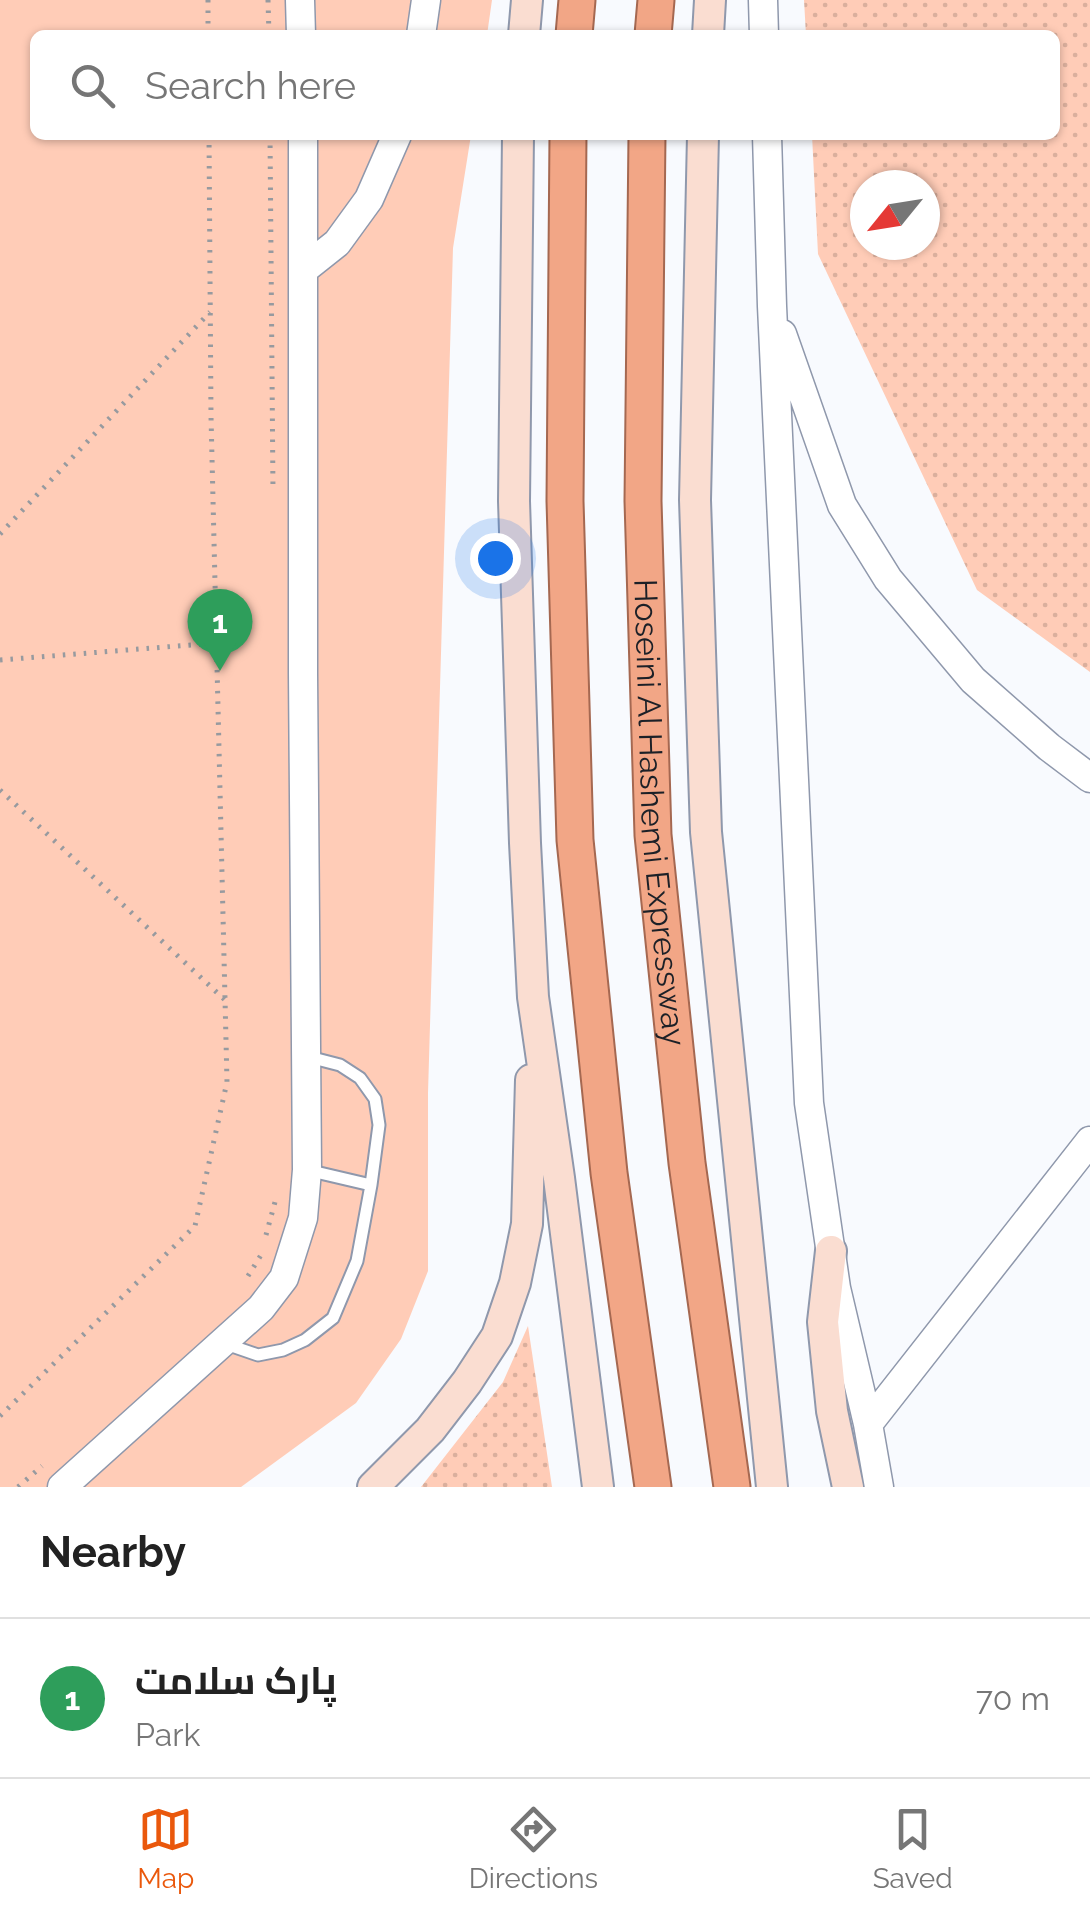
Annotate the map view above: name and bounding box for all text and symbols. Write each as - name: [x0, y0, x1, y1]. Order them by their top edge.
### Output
- search box: [30, 30, 1060, 140]
- icon: search: [65, 58, 120, 113]
- text: Search here: [145, 63, 356, 108]
- north arrow: [850, 170, 940, 260]
- your location: [470, 533, 521, 584]
- street label: Hoseini Al Hashemi Expressway: [627, 578, 694, 1047]
- pin: 1: [188, 588, 252, 671]
- text: Nearby: [40, 1528, 186, 1577]
- text: پارک سلامت: [135, 1658, 337, 1703]
- text: 1: [65, 1680, 80, 1717]
- text: 70 m: [976, 1680, 1050, 1717]
- text: Park: [135, 1716, 200, 1753]
- tab: Map: [137, 1802, 194, 1895]
- tab: Directions: [469, 1802, 598, 1895]
- tab: Saved: [873, 1802, 953, 1895]

